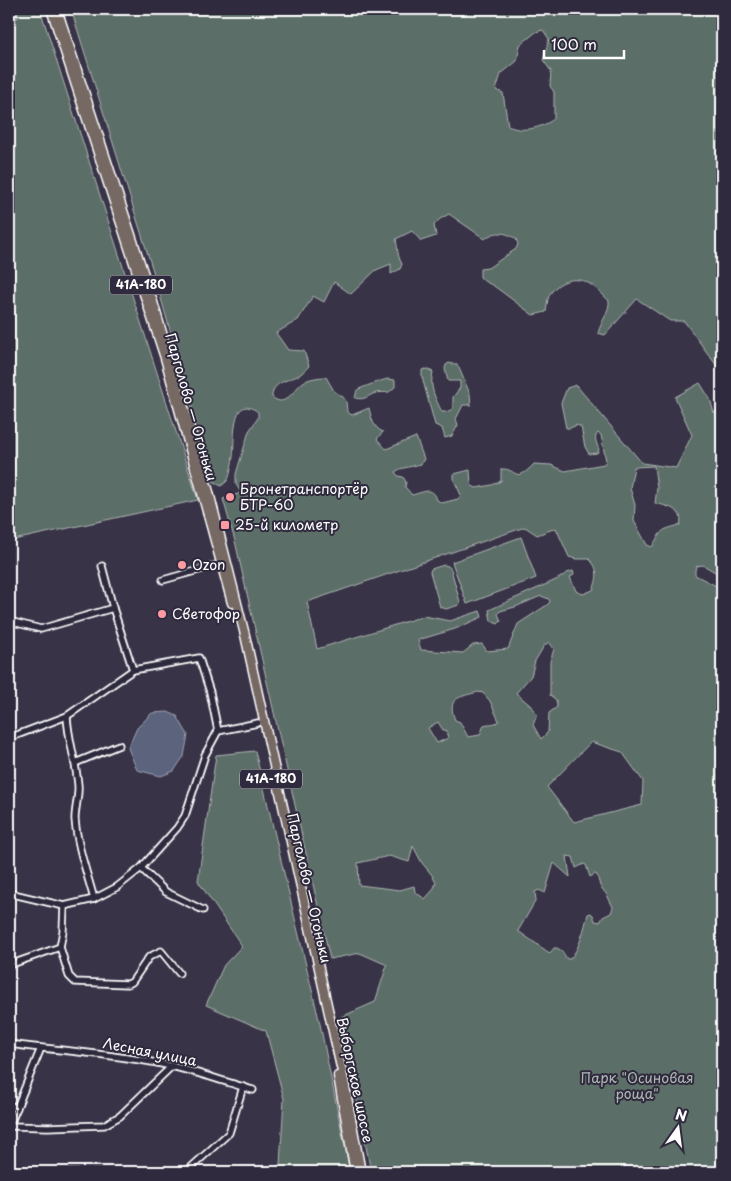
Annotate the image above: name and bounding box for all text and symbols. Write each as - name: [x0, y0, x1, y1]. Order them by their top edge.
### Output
- scale bar: [544, 28, 624, 60]
- text: 100 m: [551, 32, 597, 55]
- road number: 41А-180: [110, 276, 172, 294]
- street label: Парголово — Огоньки: [160, 330, 223, 483]
- place label: Бронетранспортёр БТР-60: [240, 478, 368, 515]
- marker: Бронетранспортёр БТР-60: [224, 491, 236, 503]
- place label: 25-й километр: [235, 514, 338, 535]
- marker: 25-й километр: [219, 519, 231, 531]
- place label: Ozon: [192, 554, 225, 575]
- marker: Ozon: [176, 559, 188, 571]
- place label: Светофор: [172, 603, 240, 624]
- marker: Светофор: [156, 608, 168, 620]
- road number: 41А-180: [240, 770, 302, 789]
- street label: Парголово — Огоньки: [282, 811, 337, 965]
- street label: Выборгское шоссе: [332, 1015, 379, 1145]
- street label: Лесная улица: [101, 1032, 199, 1071]
- park label: Парк "Осиновая роща": [580, 1067, 694, 1104]
- text: N: [673, 1103, 689, 1126]
- north arrow: [654, 1104, 704, 1154]

